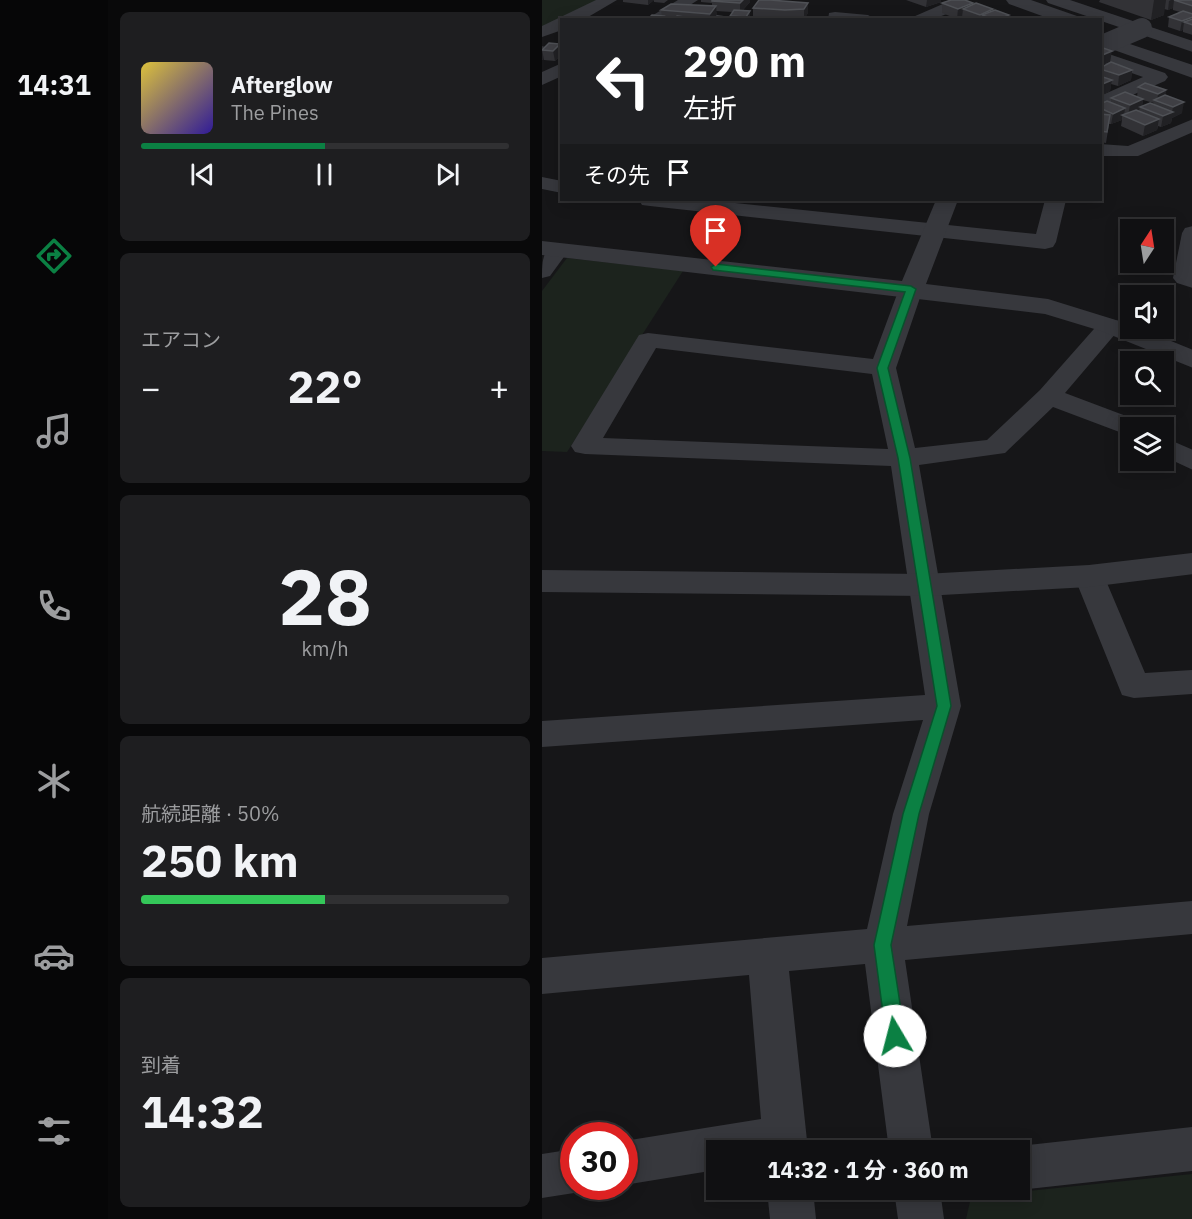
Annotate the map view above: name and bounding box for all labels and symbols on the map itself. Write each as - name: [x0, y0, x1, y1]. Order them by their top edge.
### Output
- pin: [690, 205, 741, 267]
- north arrow: [1120, 219, 1174, 273]
- position arrow: [863, 1004, 927, 1068]
- speed limit sign: 30: [560, 1122, 638, 1200]

